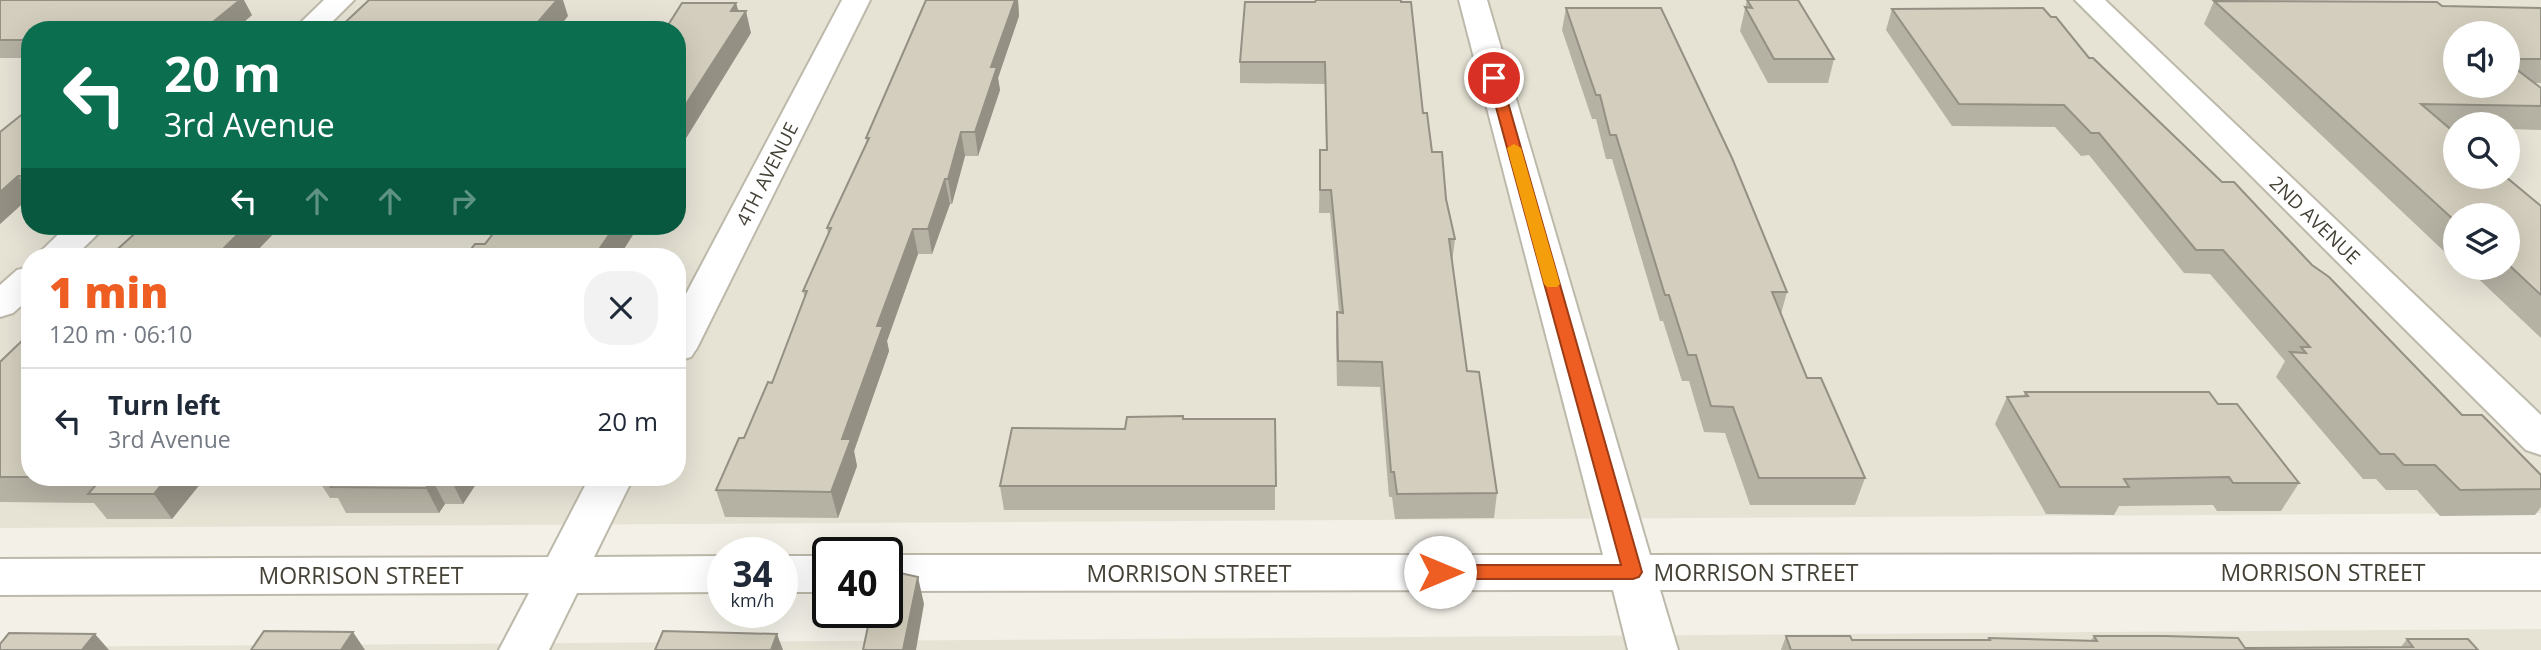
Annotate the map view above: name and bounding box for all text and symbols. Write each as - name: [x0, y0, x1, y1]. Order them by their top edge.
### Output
- map controls: [2443, 21, 2520, 280]
- button: sound: [2443, 21, 2520, 98]
- text: 20 m: [164, 40, 281, 106]
- pin: [1464, 48, 1524, 108]
- icon: left: [49, 49, 140, 140]
- icon: arrive: [1475, 59, 1513, 97]
- text: 3rd Avenue: [164, 103, 335, 146]
- button: search: [2443, 112, 2520, 189]
- street label: 4TH AVENUE: [730, 118, 804, 230]
- street label: 2ND AVENUE: [2264, 170, 2366, 270]
- icon: left: [225, 182, 263, 220]
- icon: ahead: [298, 182, 336, 220]
- icon: ahead: [371, 182, 409, 220]
- icon: right: [444, 182, 482, 220]
- button: layers: [2443, 203, 2520, 280]
- text: 1 min: [49, 263, 168, 320]
- button: close: [584, 271, 658, 345]
- text: 120 m · 06:10: [49, 318, 192, 350]
- text: Turn left: [108, 387, 220, 423]
- icon: left: [49, 402, 87, 440]
- text: 20 m: [597, 403, 658, 439]
- text: 3rd Avenue: [108, 423, 231, 455]
- position arrow: [1403, 535, 1477, 609]
- speed limit sign: 40: [812, 537, 903, 628]
- text: 34: [732, 550, 773, 597]
- street label: MORRISON STREET: [1654, 556, 1859, 588]
- street label: MORRISON STREET: [2221, 556, 2426, 588]
- street label: MORRISON STREET: [1087, 557, 1292, 589]
- street label: MORRISON STREET: [259, 559, 464, 591]
- text: km/h: [731, 588, 774, 612]

